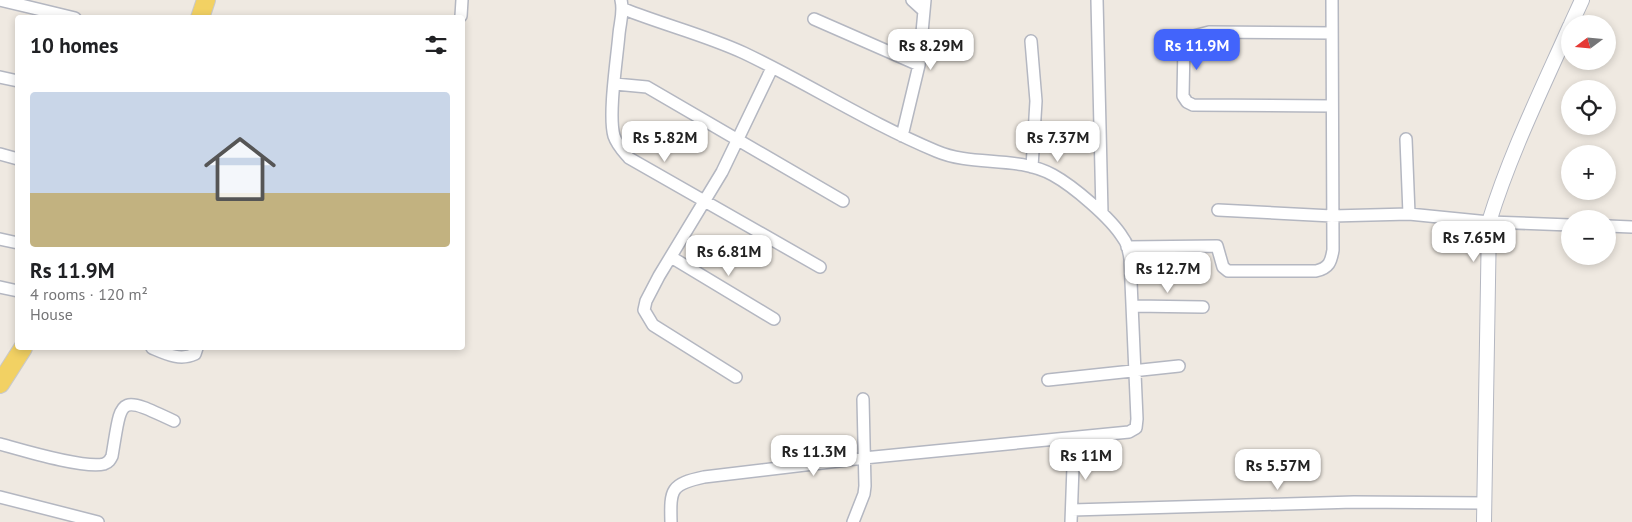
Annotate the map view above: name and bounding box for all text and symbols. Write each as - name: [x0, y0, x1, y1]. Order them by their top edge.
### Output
- north arrow: [1561, 15, 1616, 70]
- map controls: [1561, 15, 1616, 265]
- pin: Rs 8.29M: [879, 28, 983, 71]
- pin: Rs 11.9M: [1145, 28, 1249, 71]
- icon: filters: [422, 31, 450, 59]
- text: 10 homes: [30, 32, 118, 59]
- text: Rs 8.29M: [899, 35, 963, 55]
- text: Rs 11.9M: [1165, 35, 1229, 55]
- button: locate: [1561, 80, 1616, 135]
- pin: Rs 5.82M: [613, 120, 717, 163]
- pin: Rs 7.37M: [1006, 120, 1110, 163]
- icon: home: [195, 124, 285, 214]
- text: Rs 5.82M: [633, 127, 697, 147]
- text: Rs 7.37M: [1027, 127, 1089, 147]
- button: +: [1561, 145, 1616, 200]
- button: −: [1561, 210, 1616, 265]
- pin: Rs 7.65M: [1422, 220, 1526, 263]
- text: Rs 7.65M: [1443, 227, 1505, 247]
- pin: Rs 6.81M: [677, 234, 781, 277]
- text: Rs 6.81M: [697, 241, 761, 261]
- pin: Rs 12.7M: [1116, 252, 1220, 294]
- text: Rs 11.9M: [30, 257, 115, 284]
- text: Rs 12.7M: [1136, 258, 1200, 278]
- text: 4 rooms · 120 m²: [30, 284, 148, 304]
- text: House: [30, 304, 73, 324]
- pin: Rs 11.3M: [762, 434, 866, 477]
- pin: Rs 11M: [1045, 438, 1127, 481]
- text: Rs 11.3M: [782, 441, 846, 461]
- text: Rs 11M: [1060, 445, 1112, 465]
- pin: Rs 5.57M: [1226, 448, 1330, 491]
- text: Rs 5.57M: [1246, 455, 1310, 475]

